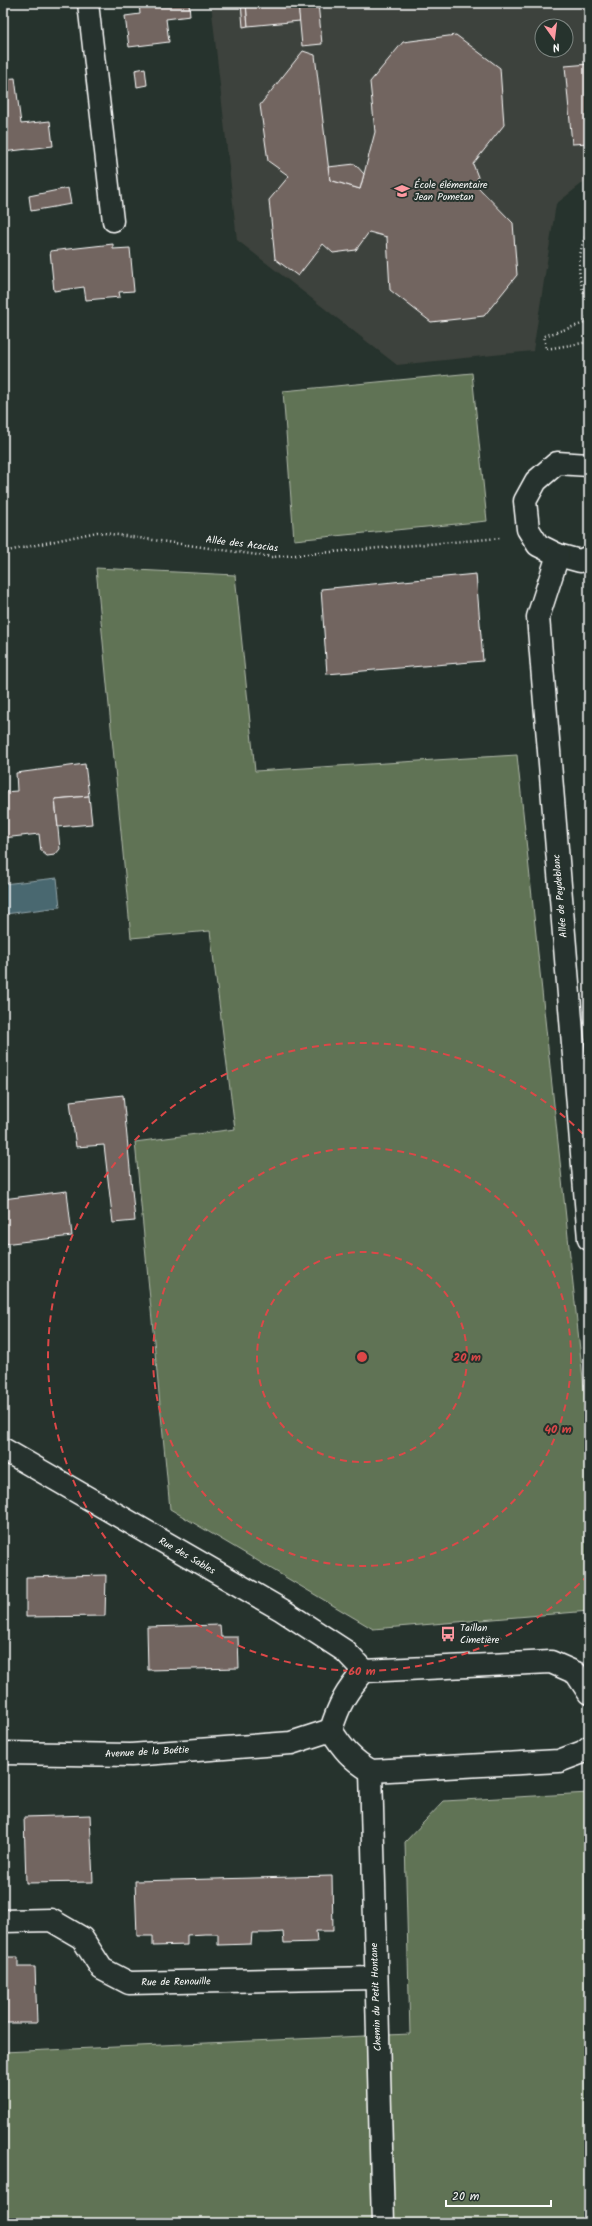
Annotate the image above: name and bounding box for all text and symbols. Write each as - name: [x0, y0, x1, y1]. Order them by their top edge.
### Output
- north arrow: [534, 18, 574, 58]
- text: N: [551, 37, 562, 56]
- place label: École élémentaire Jean Pometan: [414, 177, 488, 205]
- school or university icon: École élémentaire Jean Pometan: [393, 182, 411, 200]
- street label: Allée des Acacias: [205, 532, 280, 556]
- street label: Allée de Peydeblanc: [548, 853, 572, 938]
- text: 20 m: [453, 1348, 481, 1367]
- centre of rings: [355, 1350, 369, 1364]
- text: 40 m: [544, 1420, 572, 1439]
- street label: Rue des Sables: [156, 1533, 219, 1579]
- place label: Taillan Cimetière: [460, 1620, 500, 1648]
- bus stop icon: Taillan Cimetière: [439, 1625, 457, 1643]
- text: 60 m: [348, 1662, 376, 1681]
- street label: Avenue de la Boétie: [105, 1742, 190, 1762]
- street label: Chemin du Petit Hontane: [366, 1942, 386, 2051]
- street label: Rue de Renouille: [141, 1973, 211, 1991]
- scale bar: [446, 2182, 551, 2208]
- text: 20 m: [452, 2187, 480, 2206]

